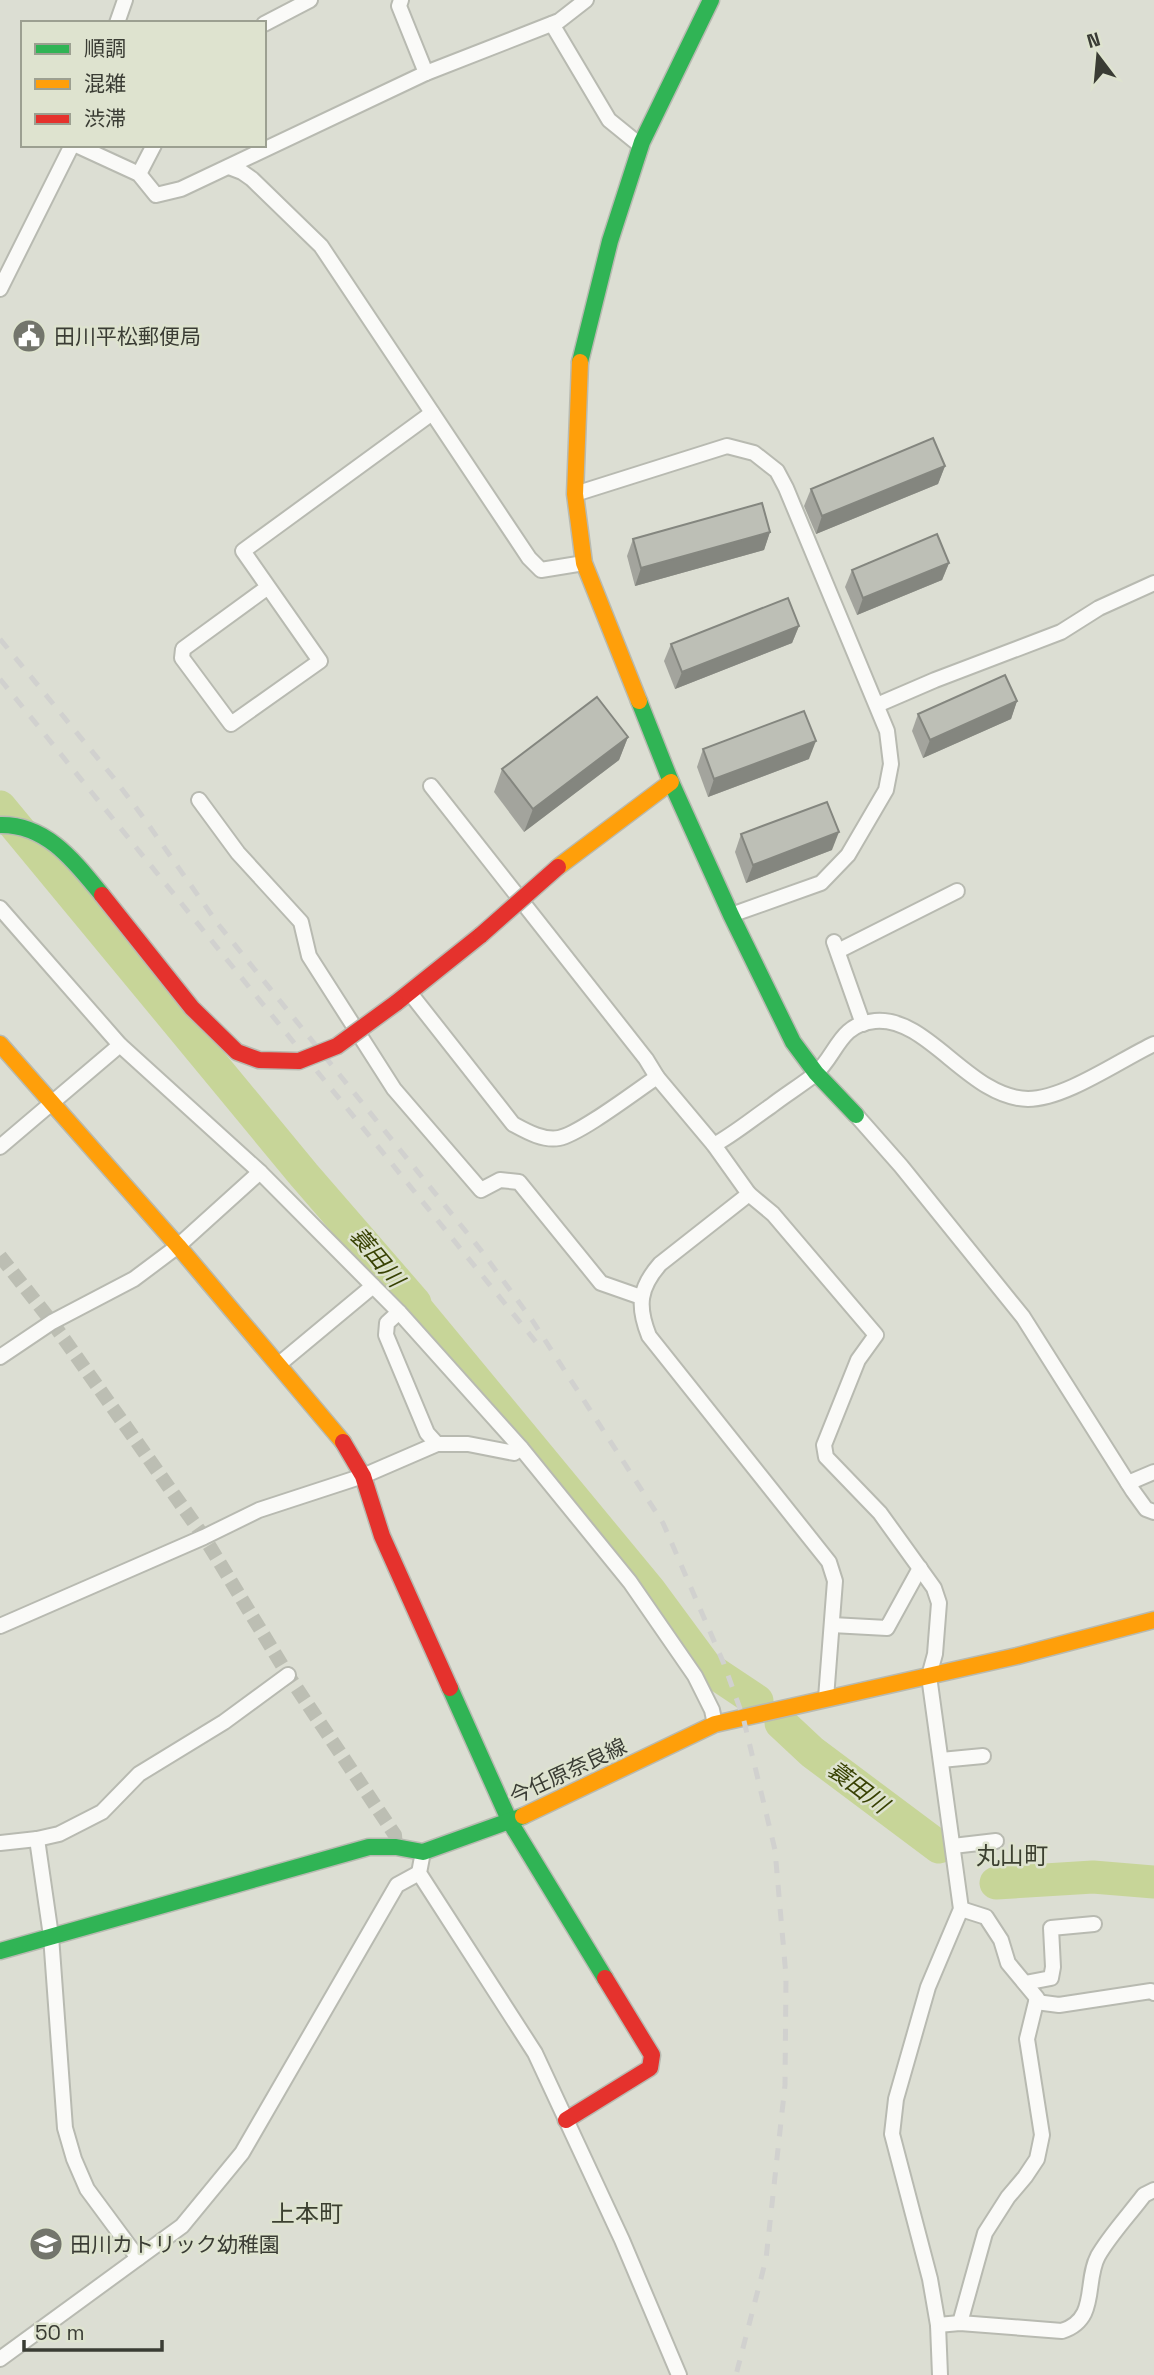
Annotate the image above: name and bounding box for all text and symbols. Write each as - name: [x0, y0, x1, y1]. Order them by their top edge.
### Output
- legend: [21, 21, 266, 147]
- north arrow: [1063, 21, 1133, 91]
- text: N: [1084, 26, 1103, 54]
- text: 順調: [84, 35, 126, 62]
- text: 混雑: [84, 70, 126, 97]
- text: 渋滞: [84, 105, 126, 132]
- public building icon: 田川平松郵便局: [10, 317, 48, 355]
- place label: 田川平松郵便局: [54, 323, 201, 350]
- water label: 蓑田川: [343, 1221, 413, 1295]
- street label: 今任原奈良線: [505, 1732, 631, 1810]
- water label: 蓑田川: [821, 1754, 897, 1822]
- district label: 丸山町: [976, 1840, 1048, 1871]
- district label: 上本町: [271, 2198, 343, 2229]
- school or university icon: 田川カトリック幼稚園: [27, 2225, 65, 2263]
- place label: 田川カトリック幼稚園: [70, 2231, 280, 2258]
- scale bar: [24, 2308, 163, 2352]
- text: 50 m: [35, 2319, 85, 2346]

